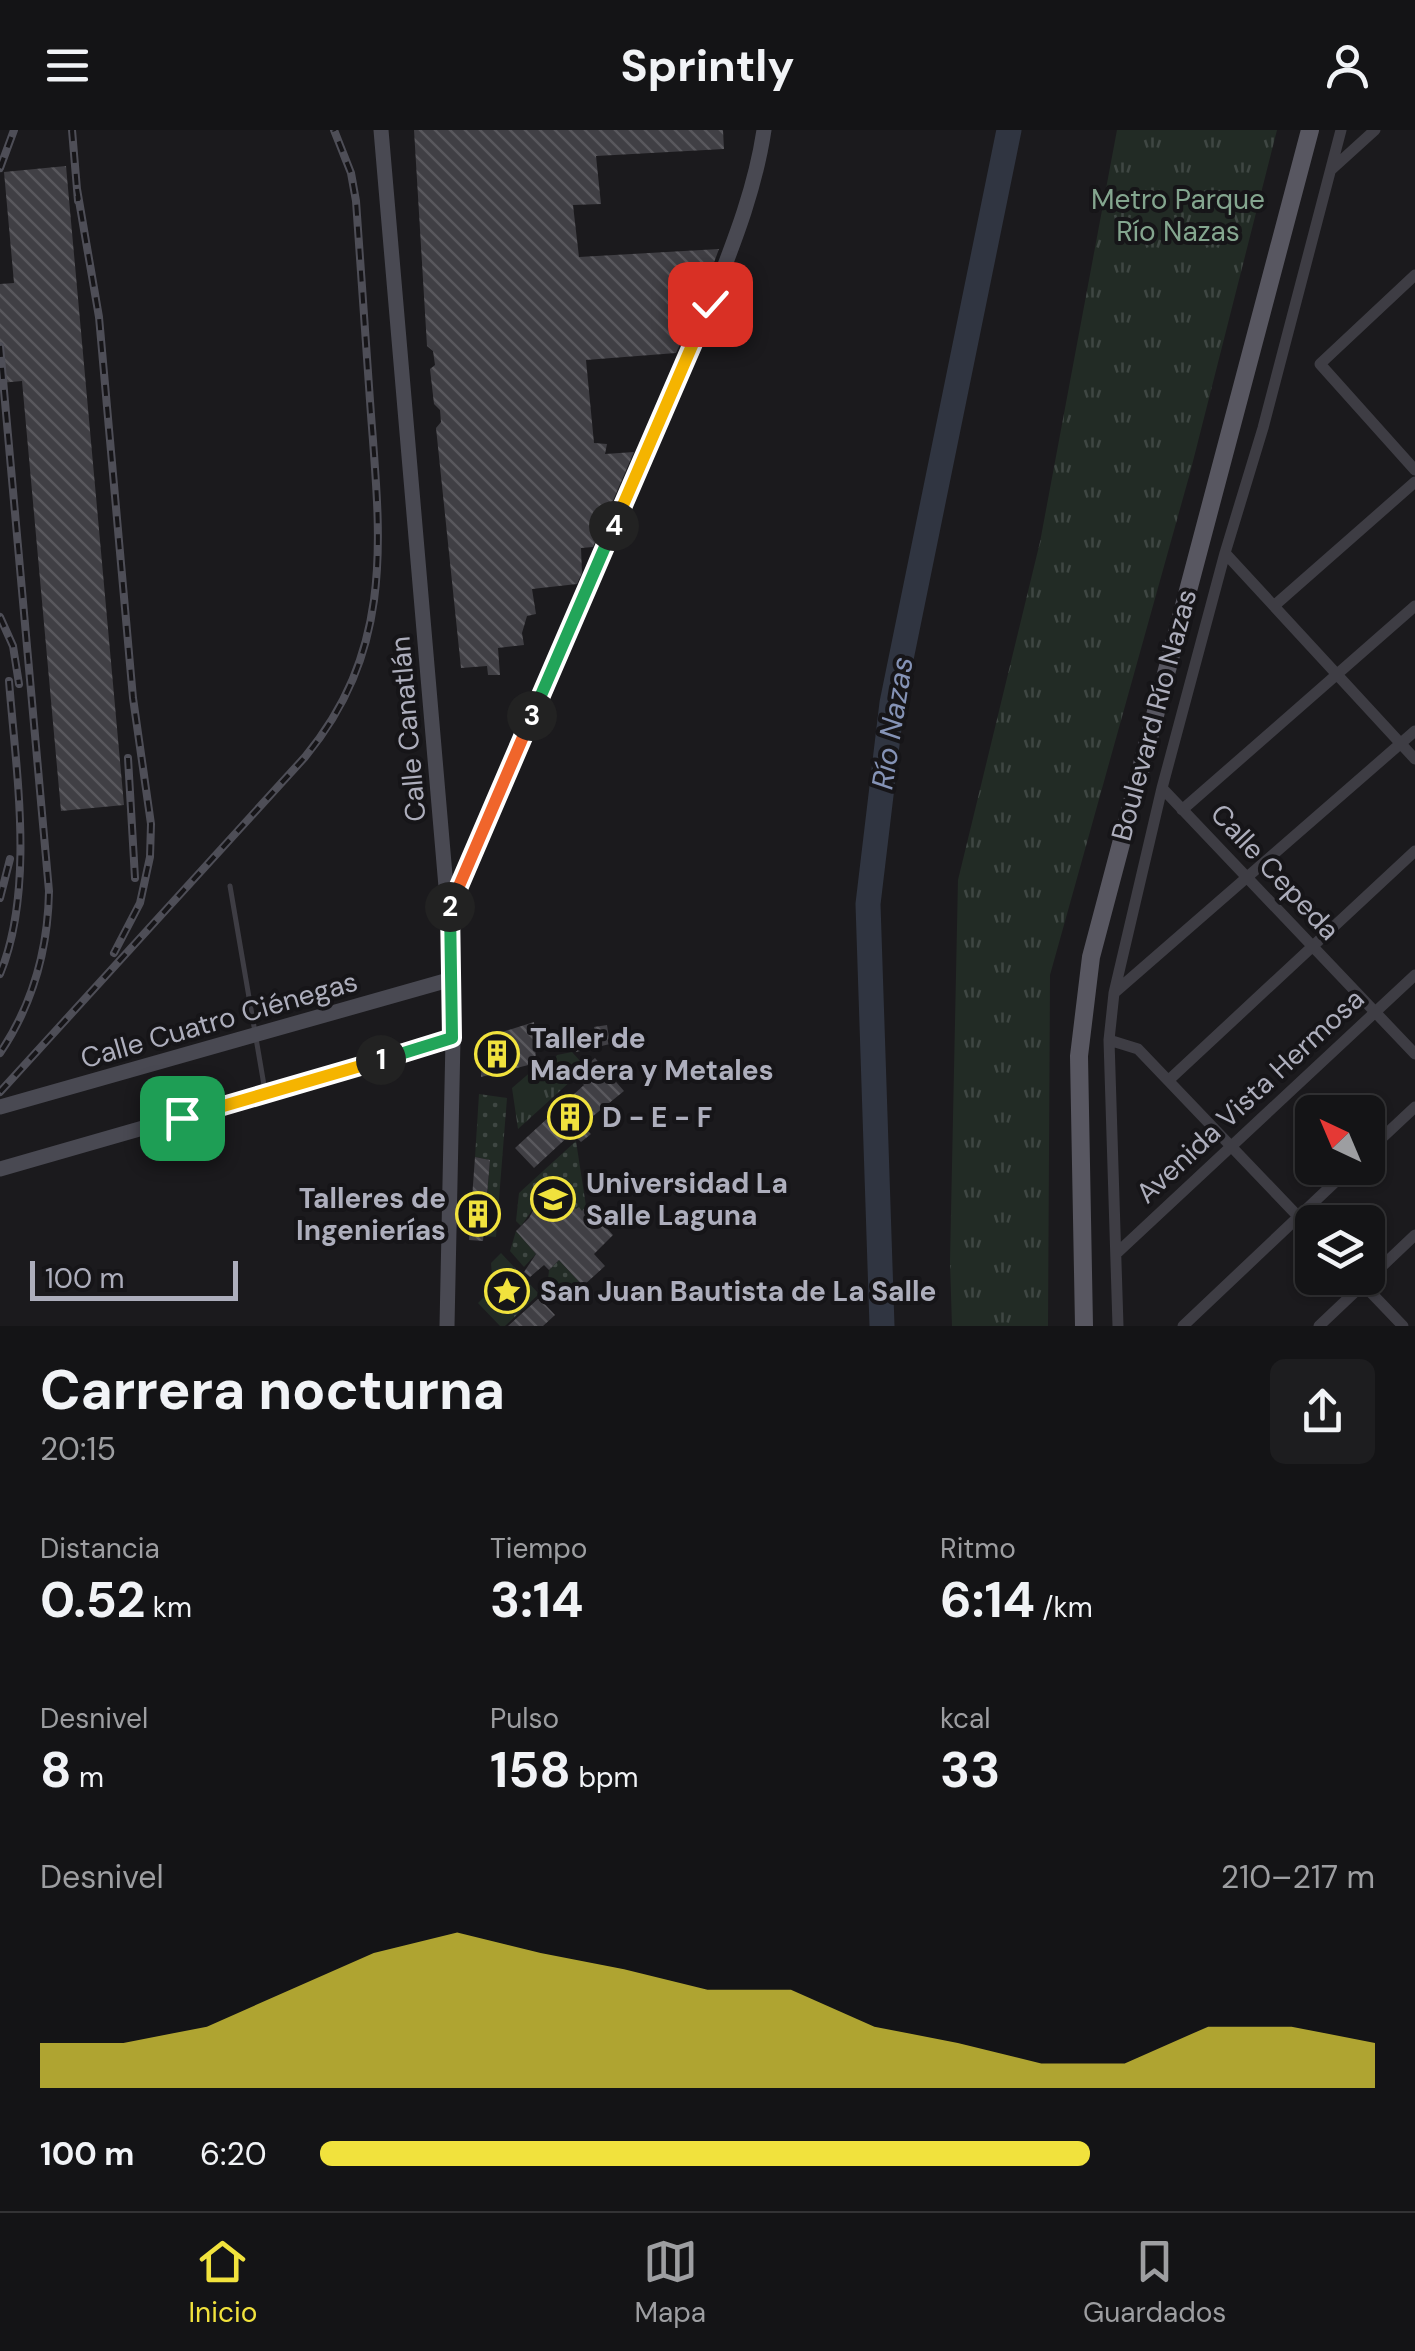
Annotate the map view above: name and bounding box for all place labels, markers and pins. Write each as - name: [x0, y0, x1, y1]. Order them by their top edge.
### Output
- pin: [668, 262, 753, 347]
- pin: 4: [589, 501, 639, 551]
- pin: 3: [507, 691, 557, 741]
- pin: 2: [425, 882, 475, 932]
- place label: Taller de Madera y Metales: [530, 1020, 774, 1089]
- building icon: Taller de Madera y Metales: [474, 1031, 520, 1077]
- pin: 1: [356, 1035, 406, 1085]
- pin: [140, 1076, 225, 1161]
- building icon: D - E - F: [547, 1094, 593, 1140]
- place label: D - E - F: [602, 1099, 712, 1136]
- place label: Universidad La Salle Laguna: [586, 1165, 788, 1234]
- school or university icon: Universidad La Salle Laguna: [530, 1176, 576, 1222]
- place label: Talleres de Ingenierías: [296, 1180, 446, 1249]
- building icon: Talleres de Ingenierías: [455, 1191, 501, 1237]
- place icon: San Juan Bautista de La Salle: [484, 1268, 530, 1314]
- place label: San Juan Bautista de La Salle: [540, 1273, 936, 1310]

